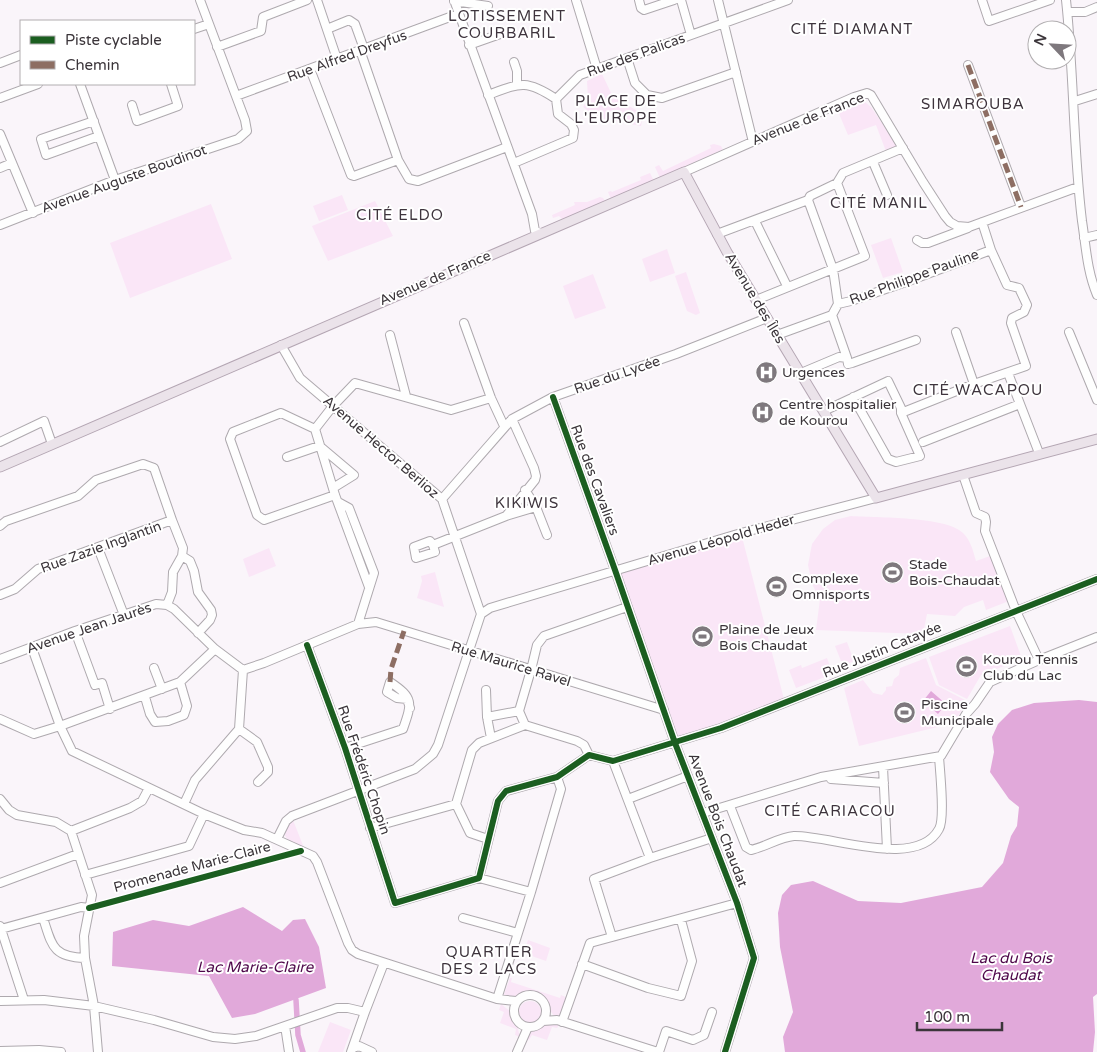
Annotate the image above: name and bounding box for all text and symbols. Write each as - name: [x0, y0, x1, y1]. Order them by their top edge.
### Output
- district label: LOTISSEMENT COURBARIL: [448, 7, 566, 42]
- legend: [20, 20, 195, 85]
- district label: CITÉ DIAMANT: [791, 20, 913, 38]
- north arrow: [1027, 20, 1077, 70]
- street label: Rue Alfred Dreyfus: [285, 26, 410, 86]
- street label: Rue des Palicas: [585, 29, 688, 81]
- text: Piste cyclable: [65, 31, 162, 49]
- text: N: [1031, 31, 1051, 48]
- text: Chemin: [65, 56, 120, 74]
- street label: Avenue de France: [749, 89, 867, 149]
- district label: PLACE DE L'EUROPE: [574, 92, 658, 127]
- district label: SIMAROUBA: [921, 95, 1025, 113]
- street label: Avenue Auguste Boudinot: [39, 141, 210, 217]
- district label: CITÉ MANIL: [830, 194, 928, 212]
- district label: CITÉ ELDO: [356, 206, 444, 224]
- street label: Rue Philippe Pauline: [847, 246, 981, 308]
- street label: Avenue de France: [377, 247, 493, 309]
- street label: Avenue des Îles: [721, 250, 789, 347]
- street label: Rue du Lycée: [572, 352, 662, 398]
- hospital icon: Urgences: [754, 360, 778, 384]
- place label: Urgences: [782, 364, 845, 381]
- district label: CITÉ WACAPOU: [913, 381, 1043, 399]
- street label: Avenue Hector Berlioz: [320, 392, 442, 502]
- place label: Centre hospitalier de Kourou: [779, 396, 897, 429]
- hospital icon: Centre hospitalier de Kourou: [751, 400, 775, 424]
- street label: Rue des Cavaliers: [567, 422, 623, 538]
- district label: KIKIWIS: [495, 494, 559, 512]
- street label: Avenue Léopold Heder: [646, 511, 797, 569]
- street label: Rue Zazie Inglantin: [38, 517, 164, 577]
- place label: Stade Bois-Chaudat: [909, 556, 1000, 589]
- sports icon: Stade Bois-Chaudat: [881, 560, 905, 584]
- place label: Complexe Omnisports: [792, 570, 870, 603]
- sports icon: Complexe Omnisports: [764, 574, 788, 598]
- street label: Avenue Jean Jaurès: [24, 599, 154, 657]
- street label: Rue Justin Catayée: [820, 618, 944, 682]
- place label: Plaine de Jeux Bois Chaudat: [719, 621, 814, 654]
- sports icon: Plaine de Jeux Bois Chaudat: [691, 625, 715, 649]
- street label: Rue Maurice Ravel: [449, 638, 573, 690]
- place label: Kourou Tennis Club du Lac: [983, 651, 1078, 684]
- sports icon: Kourou Tennis Club du Lac: [955, 655, 979, 679]
- place label: Piscine Municipale: [921, 696, 994, 729]
- sports icon: Piscine Municipale: [893, 700, 917, 724]
- street label: Rue Frédéric Chopin: [334, 703, 394, 837]
- street label: Avenue Bois Chaudat: [685, 751, 752, 890]
- district label: CITÉ CARIACOU: [764, 802, 896, 820]
- street label: Promenade Marie-Claire: [112, 838, 273, 896]
- district label: QUARTIER DES 2 LACS: [441, 943, 537, 978]
- water label: Lac du Bois Chaudat: [970, 949, 1054, 984]
- water label: Lac Marie-Claire: [197, 958, 315, 976]
- scale bar: [917, 1000, 1002, 1032]
- text: 100 m: [924, 1008, 970, 1026]

